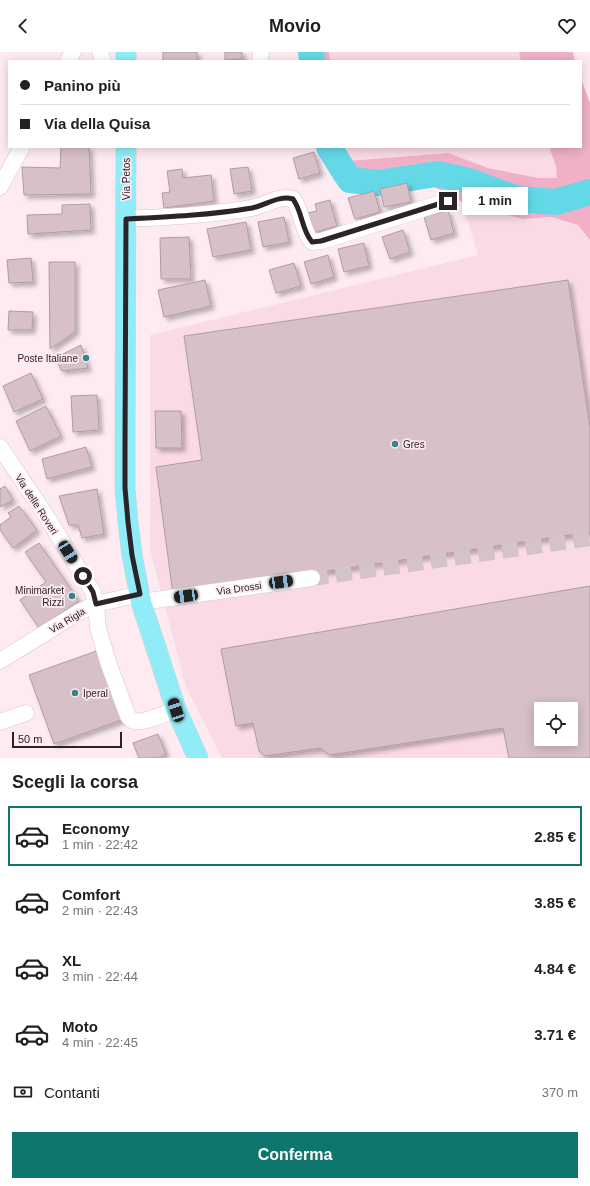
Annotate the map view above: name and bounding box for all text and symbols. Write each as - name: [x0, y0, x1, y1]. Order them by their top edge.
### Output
- icon: back: [12, 15, 34, 37]
- icon: heart: [556, 15, 578, 37]
- text: Movio: [269, 16, 321, 36]
- text: Panino più: [44, 77, 121, 94]
- text: Via della Quisa: [44, 115, 150, 132]
- street label: Via Petos: [121, 158, 132, 200]
- callout: 1 min: [462, 187, 528, 215]
- route end: [439, 192, 457, 210]
- text: 1 min: [478, 193, 512, 208]
- place label: Poste Italiane: [17, 353, 78, 364]
- marker: Poste Italiane: [81, 353, 91, 363]
- marker: Gres: [390, 439, 400, 449]
- place label: Gres: [403, 439, 425, 450]
- street label: Via delle Roveri: [13, 472, 60, 537]
- car: [57, 539, 79, 565]
- route start: [74, 567, 92, 585]
- car: [268, 574, 294, 590]
- street label: Via Drossi: [216, 580, 262, 597]
- place label: Minimarket Rizzi: [15, 585, 64, 608]
- car: [173, 588, 199, 604]
- marker: Minimarket Rizzi: [67, 591, 77, 601]
- street label: Via Rigla: [47, 605, 88, 635]
- marker: Iperal: [70, 688, 80, 698]
- place label: Iperal: [83, 688, 108, 699]
- car: [167, 697, 185, 723]
- map controls: [534, 702, 578, 746]
- button: locate: [534, 702, 578, 746]
- scale bar: [12, 730, 122, 749]
- text: 50 m: [18, 733, 42, 745]
- text: Scegli la corsa: [12, 772, 138, 792]
- icon: car: [14, 818, 50, 854]
- text: Economy: [62, 820, 130, 837]
- text: 2.85 €: [534, 828, 576, 845]
- text: 1 min · 22:42: [62, 837, 138, 852]
- icon: car: [14, 884, 50, 920]
- text: Comfort: [62, 886, 120, 903]
- text: 3.85 €: [534, 894, 576, 911]
- text: 2 min · 22:43: [62, 903, 138, 918]
- icon: car: [14, 950, 50, 986]
- text: XL: [62, 952, 81, 969]
- text: 4.84 €: [534, 960, 576, 977]
- text: 3 min · 22:44: [62, 969, 138, 984]
- icon: car: [14, 1016, 50, 1052]
- text: Moto: [62, 1018, 98, 1035]
- text: 3.71 €: [534, 1026, 576, 1043]
- text: 4 min · 22:45: [62, 1035, 138, 1050]
- icon: cash: [12, 1081, 34, 1103]
- text: Contanti: [44, 1084, 100, 1101]
- text: 370 m: [542, 1085, 578, 1100]
- button: Conferma: [12, 1132, 578, 1178]

